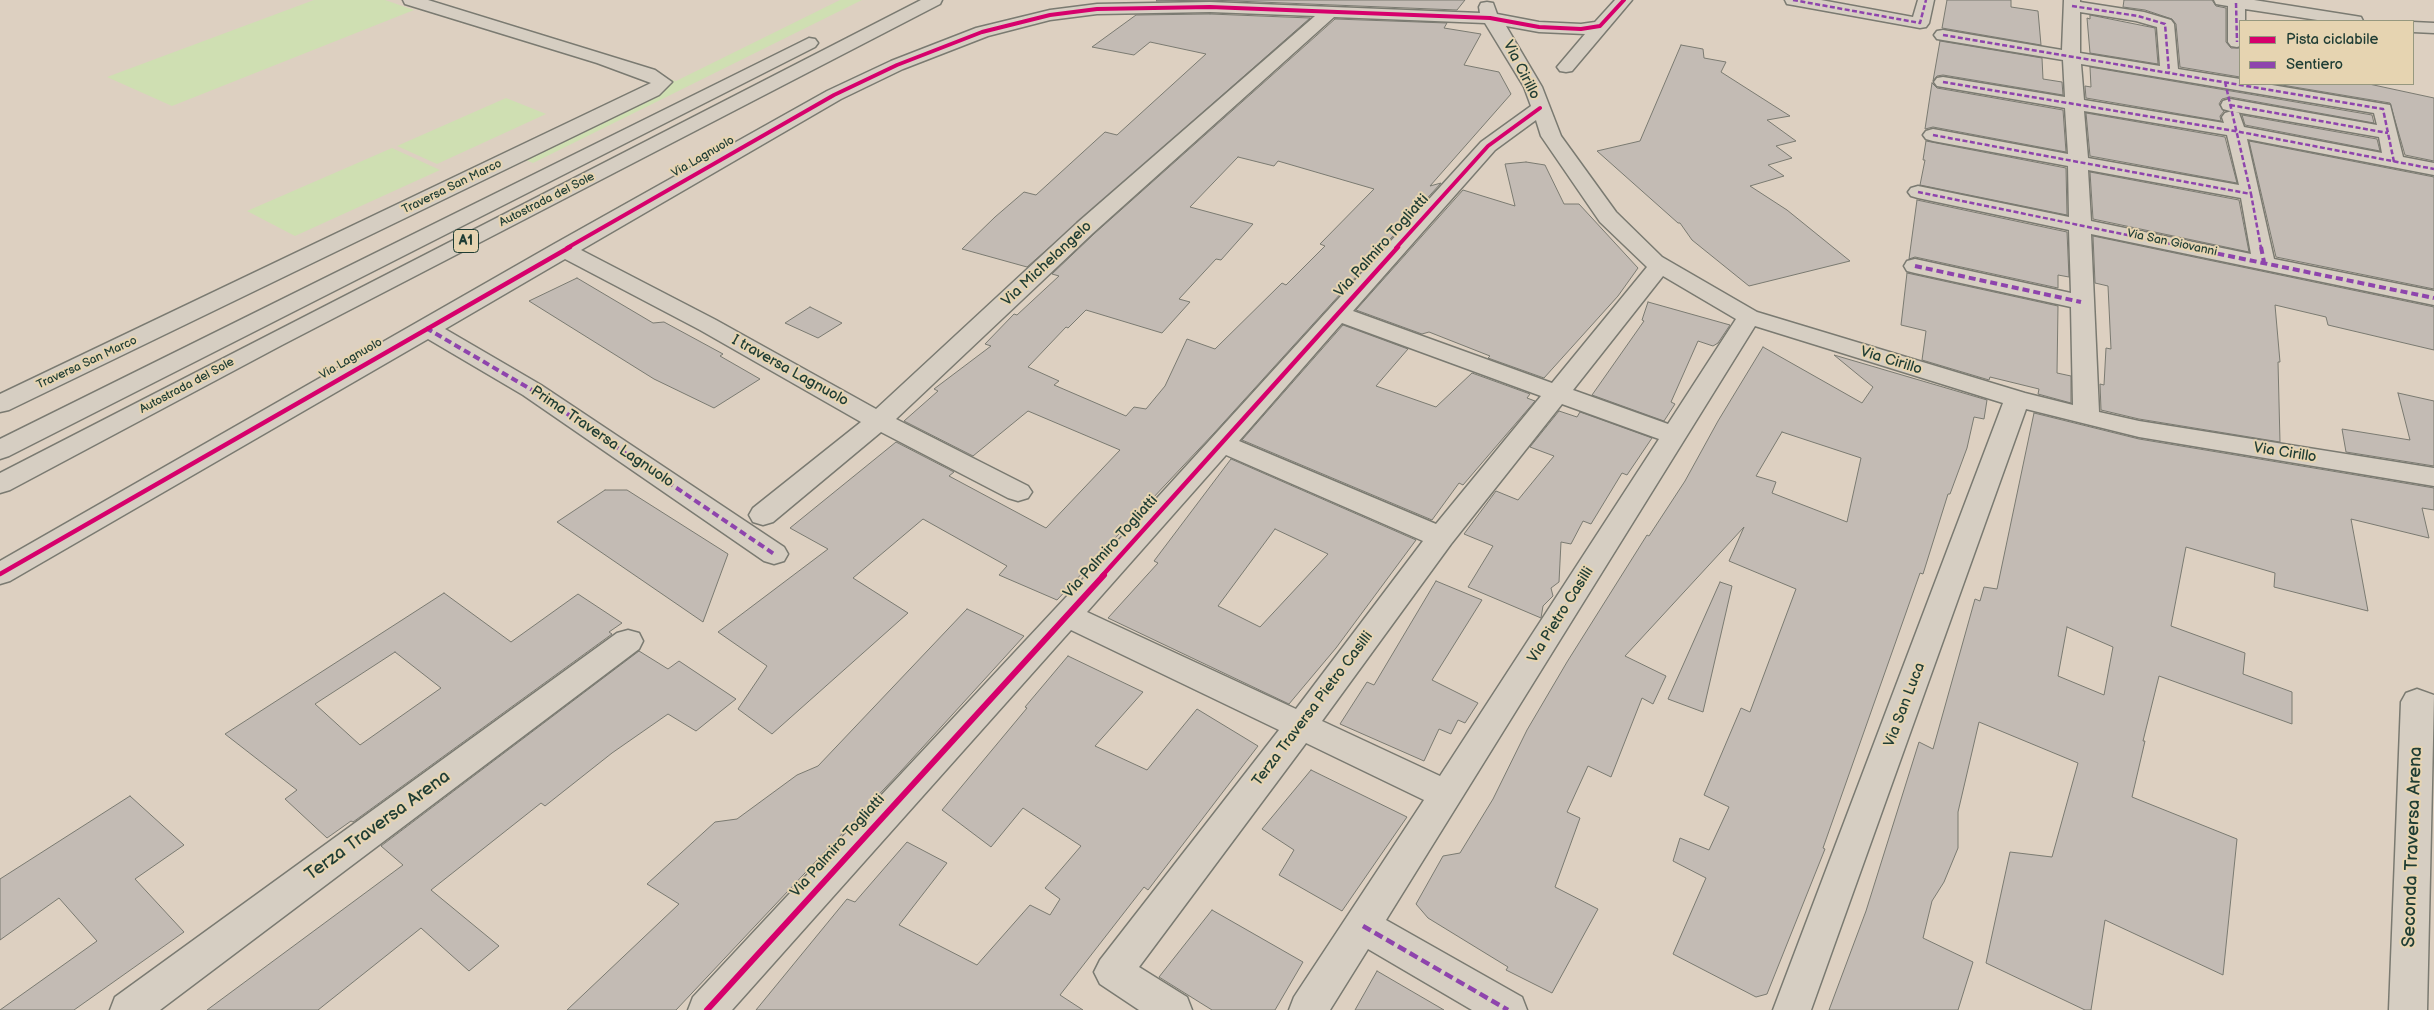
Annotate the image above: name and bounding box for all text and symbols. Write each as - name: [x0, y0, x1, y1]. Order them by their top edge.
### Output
- legend: [2239, 20, 2414, 85]
- text: Pista ciclabile: [2286, 30, 2378, 49]
- street label: Via Cirillo: [1499, 38, 1543, 102]
- text: Sentiero: [2286, 55, 2343, 74]
- street label: Via Lagnuolo: [669, 133, 737, 181]
- street label: Traversa San Marco: [400, 157, 504, 217]
- street label: Autostrada del Sole: [497, 170, 597, 230]
- street label: Via Palmiro Togliatti: [1331, 191, 1433, 301]
- street label: Via Michelangelo: [998, 218, 1096, 310]
- street label: Via San Giovanni: [2126, 226, 2218, 260]
- road number: A1: [454, 230, 478, 252]
- street label: I traversa Lagnuolo: [729, 331, 851, 411]
- street label: Traversa San Marco: [35, 333, 139, 393]
- street label: Via Lagnuolo: [317, 335, 385, 383]
- street label: Via Cirillo: [1858, 343, 1924, 379]
- street label: Autostrada del Sole: [137, 355, 237, 417]
- street label: Prima Traversa Lagnuolo: [527, 382, 677, 492]
- street label: Via Cirillo: [2252, 439, 2318, 467]
- street label: Via Palmiro Togliatti: [1060, 492, 1162, 602]
- street label: Via Pietro Casilli: [1524, 564, 1598, 666]
- street label: Terza Traversa Pietro Casilli: [1249, 628, 1377, 790]
- street label: Via San Luca: [1881, 660, 1929, 750]
- street label: Seconda Traversa Arena: [2399, 746, 2427, 948]
- street label: Terza Traversa Arena: [301, 766, 455, 886]
- street label: Via Palmiro Togliatti: [787, 791, 889, 901]

